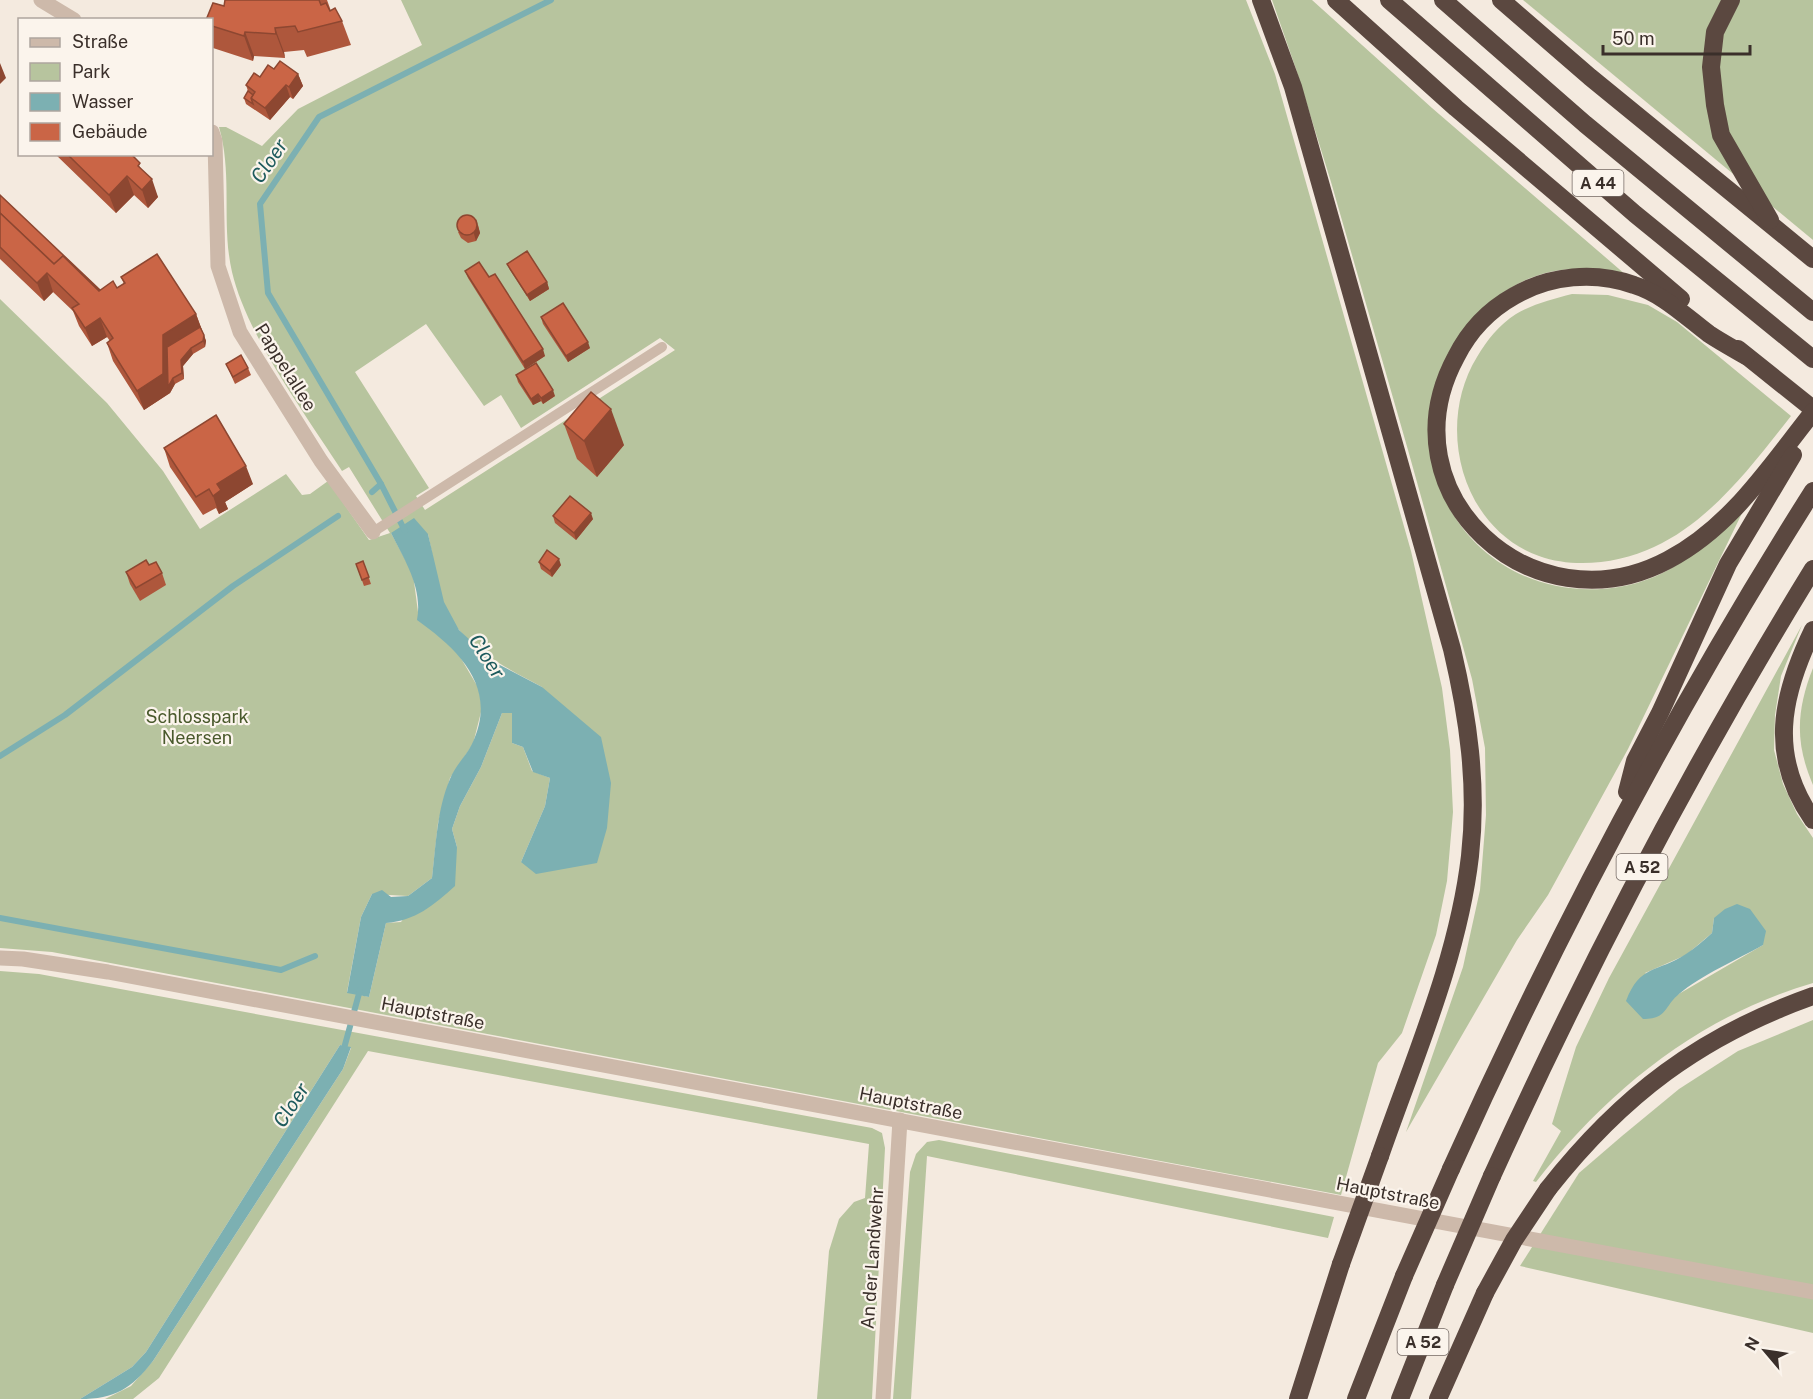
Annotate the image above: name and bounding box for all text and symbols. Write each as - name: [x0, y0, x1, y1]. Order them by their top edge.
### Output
- legend: [18, 18, 213, 156]
- scale bar: [1603, 18, 1750, 56]
- text: 50 m: [1612, 28, 1655, 49]
- text: Straße: [72, 31, 128, 52]
- text: Park: [72, 61, 110, 82]
- text: Wasser: [72, 91, 134, 112]
- text: Gebäude: [72, 121, 147, 142]
- water label: Cloer: [246, 134, 293, 188]
- road number: A 44: [1572, 170, 1624, 196]
- street label: Pappelallee: [251, 320, 321, 414]
- water label: Cloer: [464, 629, 510, 683]
- park label: Schlosspark Neersen: [145, 706, 249, 748]
- road number: A 52: [1616, 854, 1668, 880]
- street label: Hauptstraße: [380, 993, 486, 1033]
- water label: Cloer: [268, 1078, 314, 1132]
- street label: Hauptstraße: [858, 1083, 964, 1123]
- street label: Hauptstraße: [1335, 1173, 1441, 1213]
- street label: An der Landwehr: [857, 1186, 887, 1330]
- north arrow: [1735, 1321, 1795, 1381]
- road number: A 52: [1398, 1329, 1448, 1355]
- text: N: [1741, 1334, 1764, 1354]

